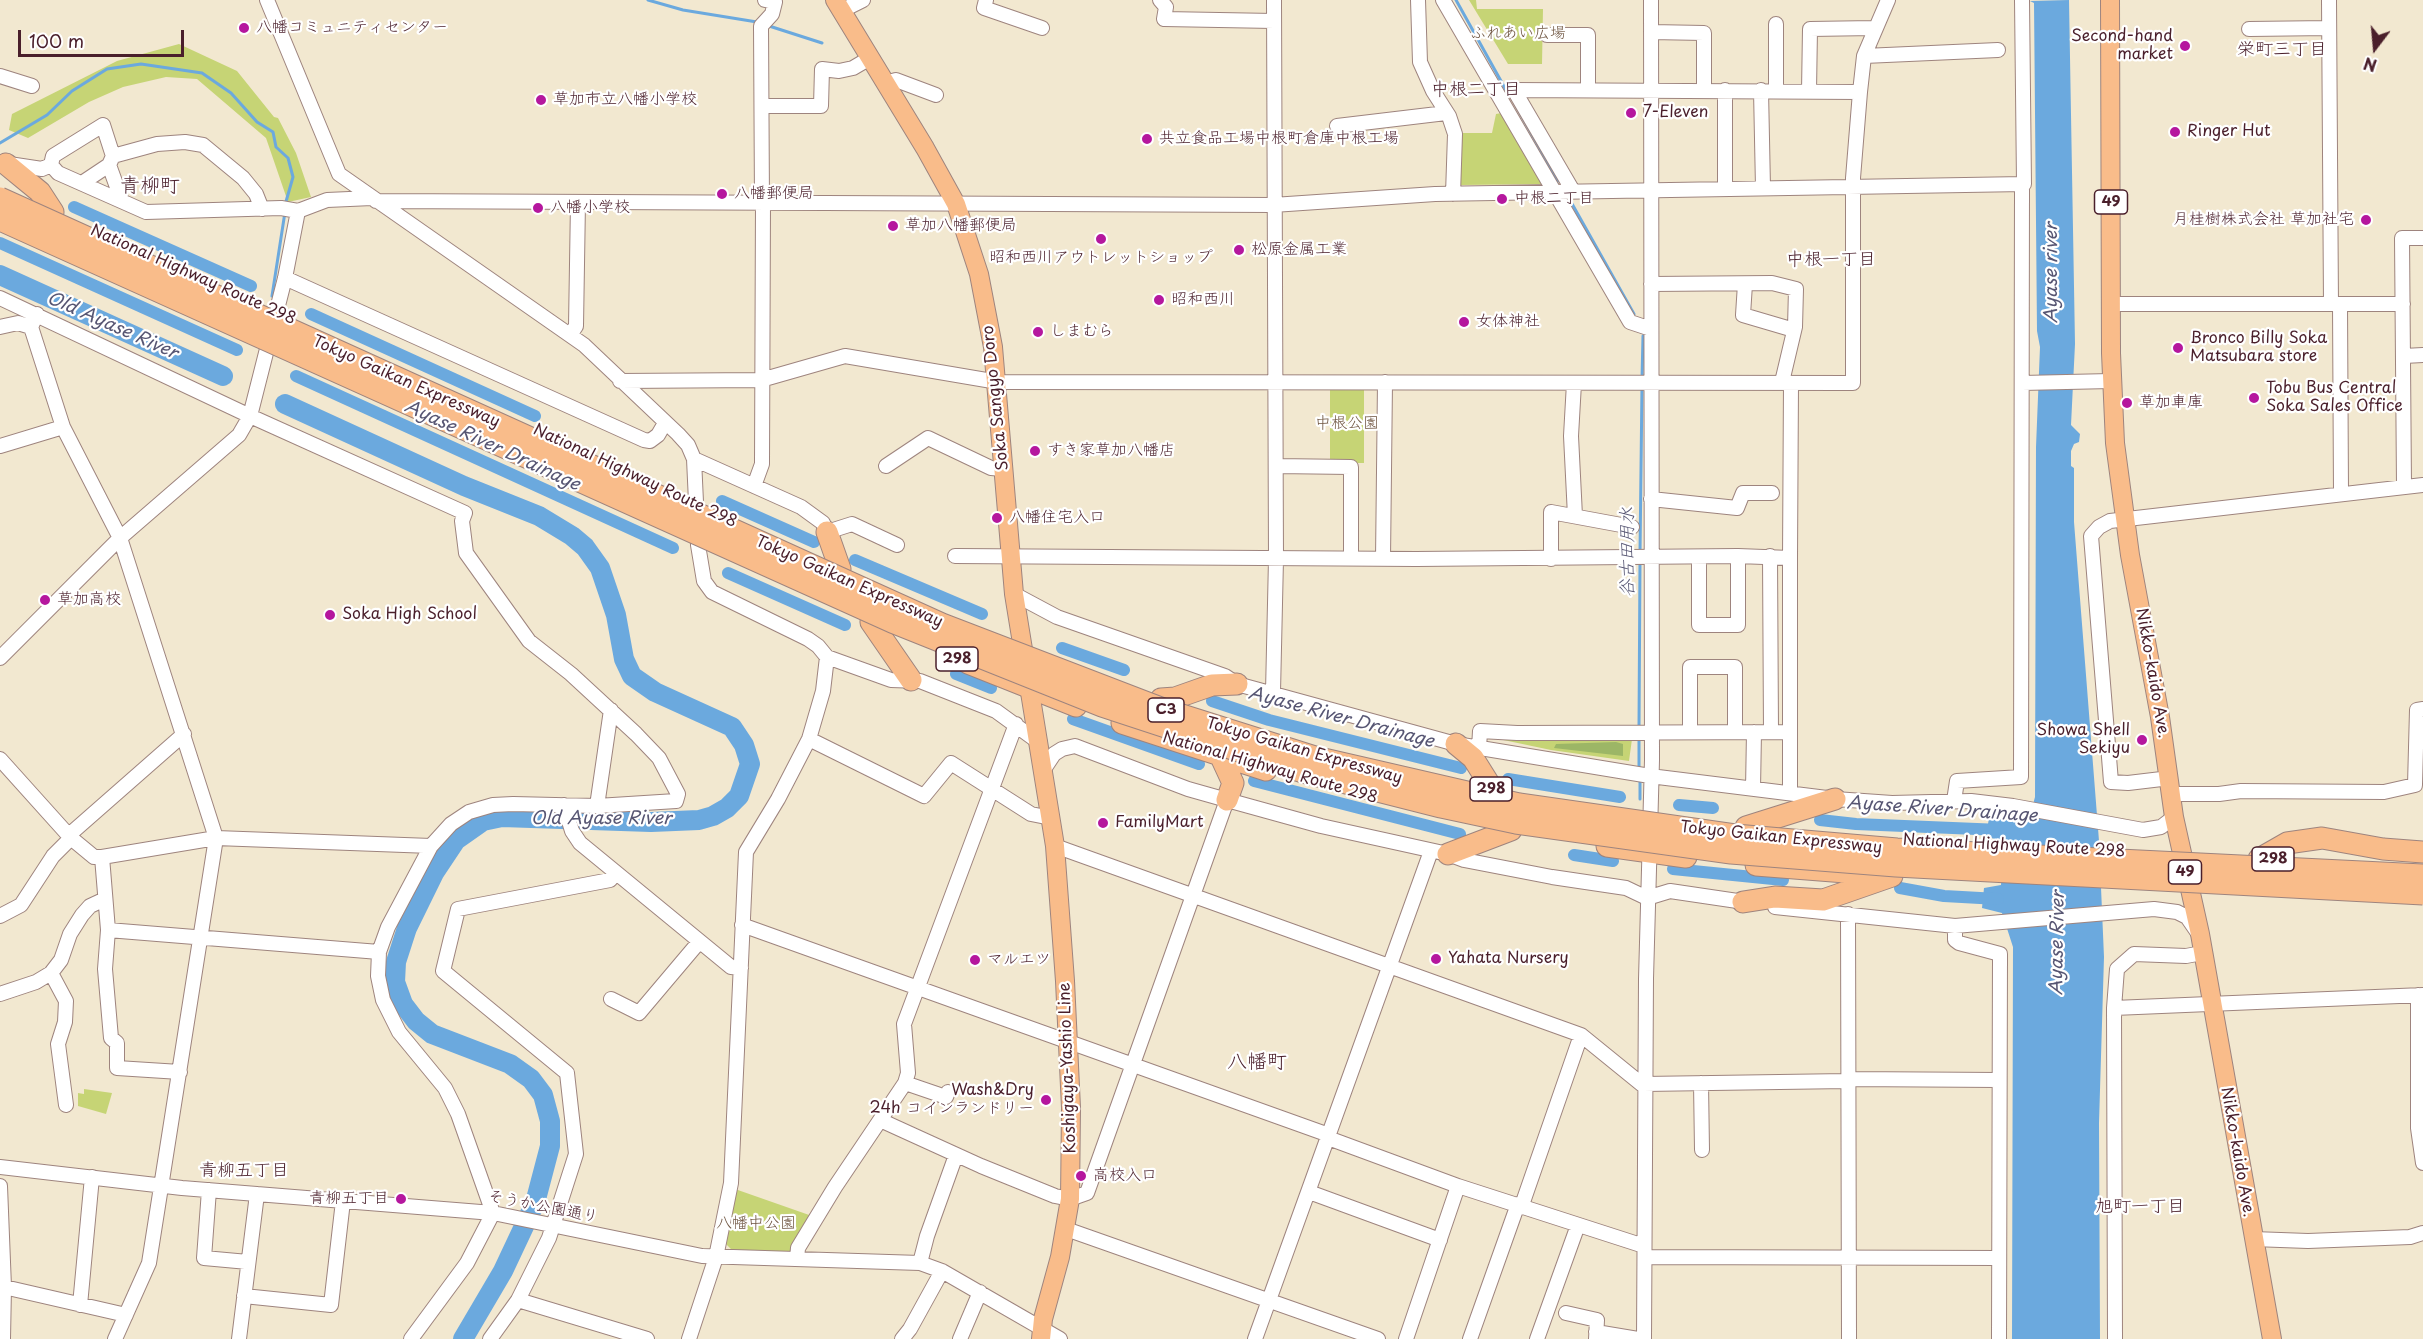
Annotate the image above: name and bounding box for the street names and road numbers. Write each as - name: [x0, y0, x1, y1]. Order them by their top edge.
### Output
- road number: 49: [2094, 190, 2128, 214]
- street label: National Highway Route 298: [87, 221, 299, 329]
- street label: Soka Sangyo Doro: [979, 324, 1013, 472]
- street label: Tokyo Gaikan Expressway: [309, 332, 503, 432]
- street label: National Highway Route 298: [530, 420, 740, 532]
- street label: Tokyo Gaikan Expressway: [752, 532, 946, 632]
- street label: Nikko-kaido Ave.: [2131, 606, 2173, 740]
- road number: 298: [936, 647, 978, 671]
- road number: C3: [1148, 698, 1184, 722]
- street label: Tokyo Gaikan Expressway: [1204, 714, 1404, 788]
- street label: National Highway Route 298: [1160, 728, 1380, 808]
- road number: 298: [1470, 777, 1512, 801]
- street label: Tokyo Gaikan Expressway: [1679, 818, 1883, 858]
- street label: National Highway Route 298: [1902, 831, 2126, 861]
- road number: 298: [2252, 847, 2294, 871]
- road number: 49: [2168, 860, 2202, 884]
- street label: Koshigaya-Yashio Line: [1055, 982, 1081, 1154]
- street label: Nikko-kaido Ave.: [2216, 1085, 2258, 1219]
- street label: そうか公園通り: [486, 1187, 600, 1227]

